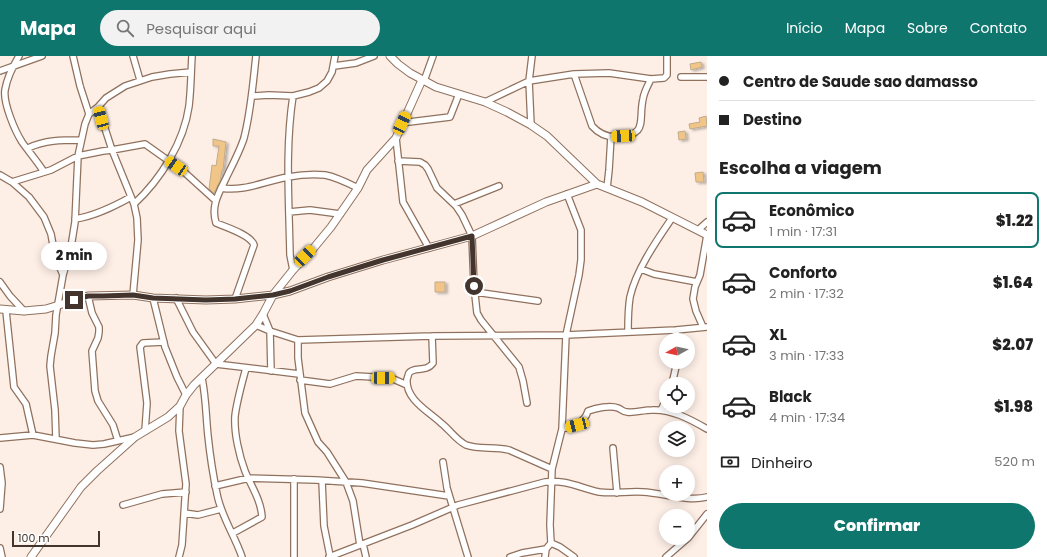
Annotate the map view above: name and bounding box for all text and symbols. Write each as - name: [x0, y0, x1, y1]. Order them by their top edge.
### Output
- search box: [100, 10, 380, 46]
- text: Mapa: [20, 15, 76, 42]
- icon: search: [114, 17, 136, 39]
- text: Pesquisar aqui: [146, 18, 257, 39]
- text: Início: [786, 18, 823, 38]
- text: Mapa: [845, 18, 885, 38]
- text: Sobre: [907, 18, 948, 38]
- text: Contato: [970, 18, 1027, 38]
- text: Centro de Saude sao damasso: [743, 71, 978, 92]
- car: [92, 105, 110, 131]
- text: Destino: [743, 109, 802, 130]
- car: [391, 110, 413, 136]
- car: [611, 129, 635, 143]
- car: [163, 154, 189, 178]
- text: Escolha a viagem: [719, 155, 882, 180]
- text: Econômico: [769, 200, 854, 221]
- icon: car: [721, 202, 757, 238]
- text: $1.22: [996, 210, 1033, 231]
- text: 1 min · 17:31: [769, 222, 837, 241]
- callout: 2 min: [41, 242, 107, 270]
- car: [292, 243, 318, 269]
- text: 2 min: [56, 246, 92, 265]
- text: Conforto: [769, 262, 837, 283]
- icon: car: [721, 264, 757, 300]
- text: $1.64: [993, 272, 1033, 293]
- route start: [465, 277, 483, 295]
- text: 2 min · 17:32: [769, 284, 844, 303]
- route end: [65, 291, 83, 309]
- text: XL: [769, 324, 787, 345]
- icon: car: [721, 326, 757, 362]
- north arrow: [659, 333, 695, 369]
- map controls: [659, 333, 695, 545]
- text: $2.07: [992, 334, 1033, 355]
- text: 3 min · 17:33: [769, 346, 844, 365]
- car: [371, 372, 395, 384]
- button: locate: [659, 377, 695, 413]
- text: Black: [769, 386, 812, 407]
- icon: car: [721, 388, 757, 424]
- text: $1.98: [994, 396, 1033, 417]
- text: 4 min · 17:34: [769, 408, 845, 427]
- car: [564, 416, 590, 434]
- button: layers: [659, 421, 695, 457]
- icon: cash: [719, 451, 741, 473]
- text: Dinheiro: [751, 452, 813, 473]
- text: 520 m: [994, 452, 1035, 471]
- button: +: [659, 465, 695, 501]
- button: Confirmar: [719, 503, 1035, 549]
- button: −: [659, 509, 695, 545]
- scale bar: [12, 529, 100, 548]
- text: 100 m: [18, 530, 50, 546]

